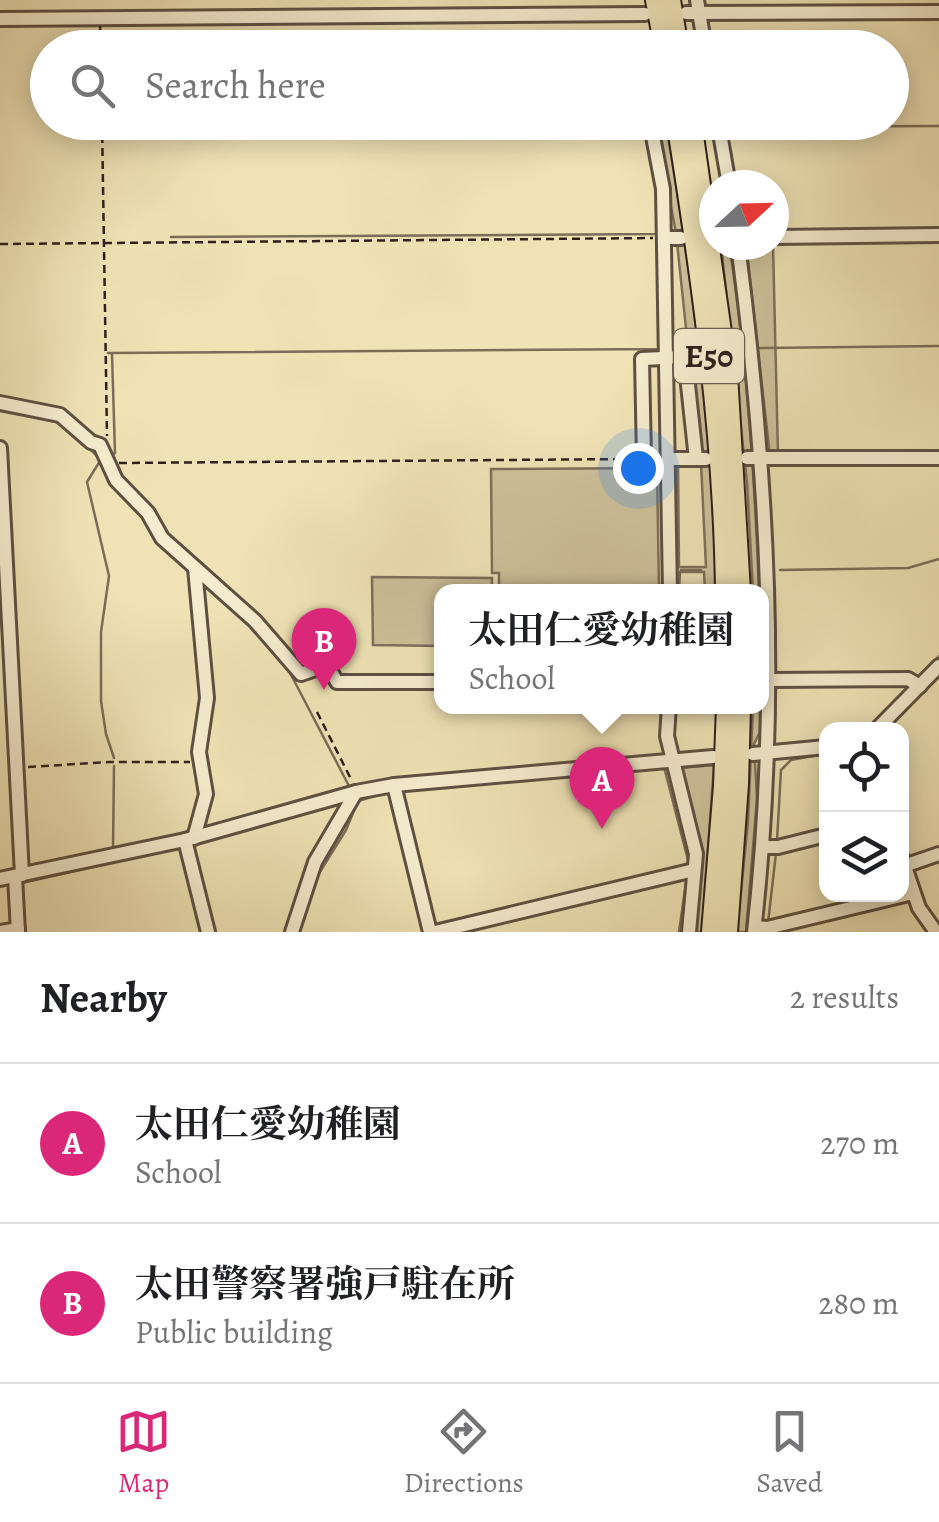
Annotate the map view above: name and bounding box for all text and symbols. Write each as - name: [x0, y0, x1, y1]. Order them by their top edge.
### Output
- search box: [30, 30, 909, 140]
- icon: search: [65, 58, 120, 113]
- text: Search here: [145, 59, 326, 111]
- north arrow: [699, 170, 789, 260]
- road number: E50: [674, 329, 744, 383]
- your location: [613, 443, 664, 494]
- popup: [434, 584, 769, 714]
- text: 太田仁愛幼稚園: [468, 604, 735, 656]
- pin: B: [292, 608, 356, 690]
- text: School: [468, 656, 555, 700]
- map controls: [819, 722, 909, 902]
- button: locate: [819, 722, 909, 812]
- pin: A: [570, 746, 634, 829]
- button: layers: [819, 812, 909, 902]
- text: Nearby: [40, 969, 167, 1026]
- text: 2 results: [790, 975, 899, 1019]
- text: 太田仁愛幼稚園: [135, 1098, 401, 1150]
- text: A: [62, 1121, 83, 1165]
- text: 270 m: [820, 1121, 899, 1165]
- text: School: [135, 1150, 222, 1194]
- text: 太田警察署強戸駐在所: [135, 1258, 515, 1310]
- text: B: [62, 1281, 83, 1325]
- text: 280 m: [818, 1281, 899, 1325]
- text: Public building: [135, 1310, 333, 1354]
- tab: Map: [116, 1404, 171, 1502]
- tab: Directions: [404, 1404, 524, 1502]
- tab: Saved: [756, 1404, 823, 1502]

